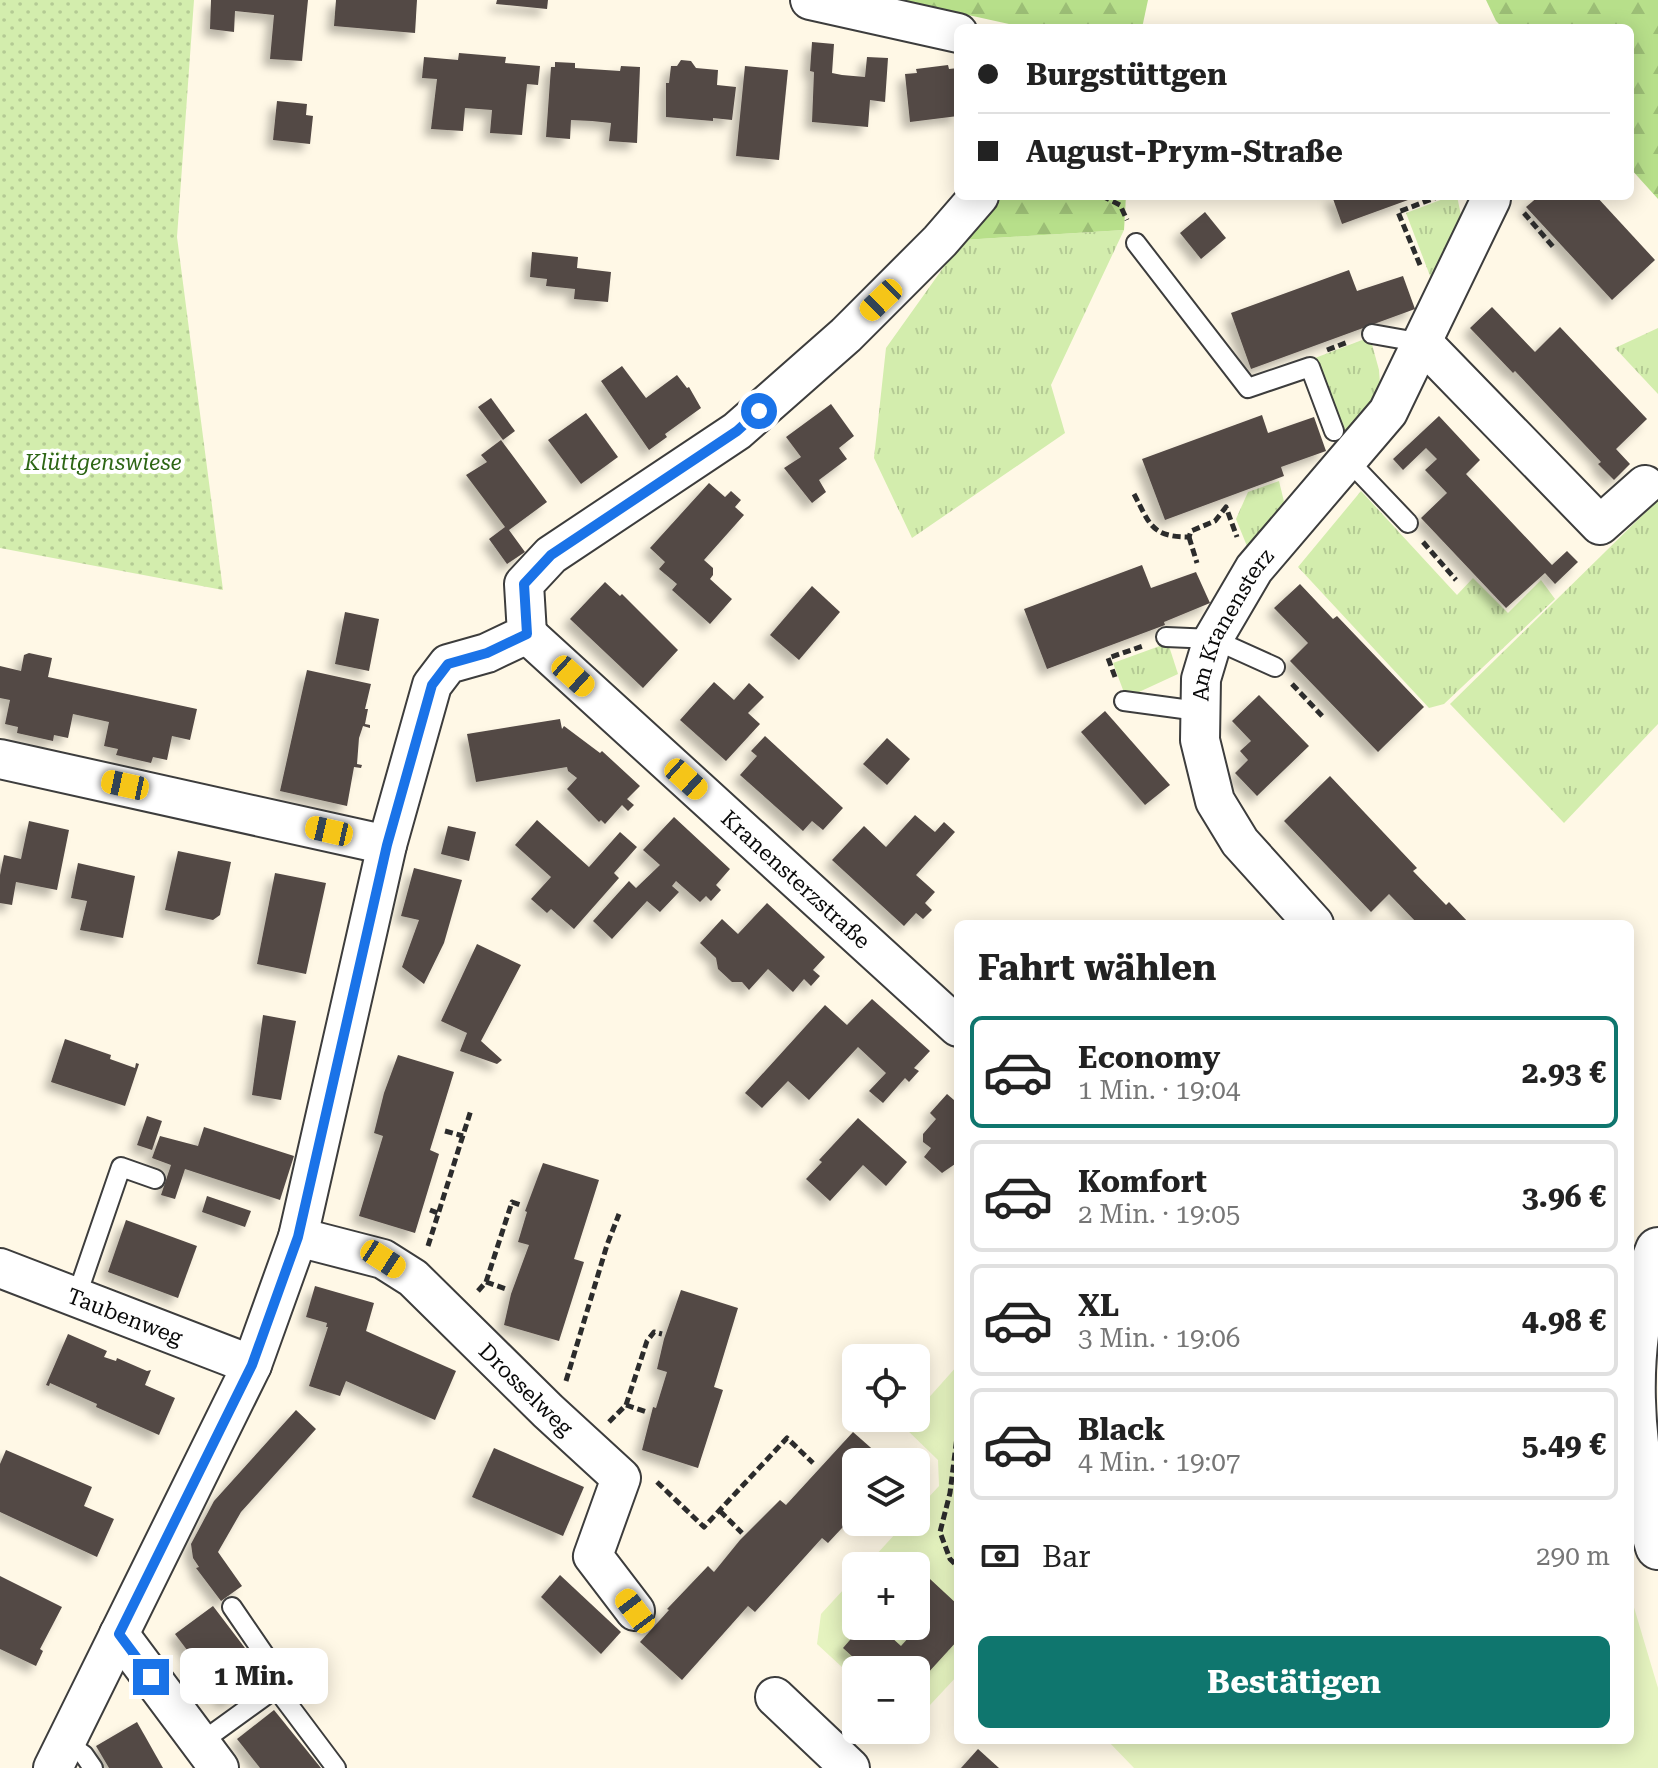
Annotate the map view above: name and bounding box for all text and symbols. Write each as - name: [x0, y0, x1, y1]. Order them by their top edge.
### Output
- text: Burgstüttgen: [1026, 57, 1227, 92]
- text: August-Prym-Straße: [1026, 134, 1343, 169]
- car: [855, 275, 907, 325]
- route start: [741, 393, 777, 429]
- park label: Klüttgenswiese: [23, 450, 182, 475]
- street label: Am Kranensterz: [1187, 543, 1278, 702]
- car: [547, 651, 599, 701]
- car: [660, 754, 712, 804]
- car: [99, 768, 151, 802]
- street label: Kranensterzstraße: [716, 805, 876, 953]
- car: [303, 814, 355, 848]
- text: Fahrt wählen: [978, 947, 1216, 989]
- icon: car: [982, 1036, 1054, 1108]
- text: Economy: [1078, 1040, 1220, 1075]
- text: 2.93 €: [1522, 1055, 1606, 1090]
- text: 1 Min. · 19:04: [1078, 1075, 1240, 1105]
- icon: car: [982, 1160, 1054, 1232]
- text: Komfort: [1078, 1164, 1207, 1199]
- text: 3.96 €: [1522, 1179, 1606, 1214]
- text: 2 Min. · 19:05: [1078, 1199, 1240, 1229]
- car: [356, 1236, 410, 1282]
- street label: Taubenweg: [64, 1283, 187, 1350]
- icon: car: [982, 1284, 1054, 1356]
- text: XL: [1078, 1288, 1119, 1323]
- text: 4.98 €: [1522, 1303, 1606, 1338]
- text: 3 Min. · 19:06: [1078, 1323, 1240, 1353]
- street label: Drosselweg: [474, 1338, 579, 1441]
- map controls: [842, 1344, 930, 1744]
- button: locate: [842, 1344, 930, 1432]
- icon: car: [982, 1408, 1054, 1480]
- text: Black: [1078, 1412, 1165, 1447]
- text: 5.49 €: [1522, 1427, 1606, 1462]
- text: 4 Min. · 19:07: [1078, 1447, 1240, 1477]
- button: layers: [842, 1448, 930, 1536]
- icon: cash: [978, 1534, 1022, 1578]
- text: Bar: [1042, 1539, 1091, 1574]
- text: 290 m: [1536, 1541, 1610, 1571]
- button: +: [842, 1552, 930, 1640]
- car: [611, 1585, 659, 1637]
- button: Bestätigen: [978, 1636, 1610, 1728]
- callout: 1 Min.: [179, 1649, 327, 1705]
- button: −: [842, 1656, 930, 1744]
- route end: [133, 1659, 169, 1695]
- text: 1 Min.: [214, 1661, 294, 1691]

